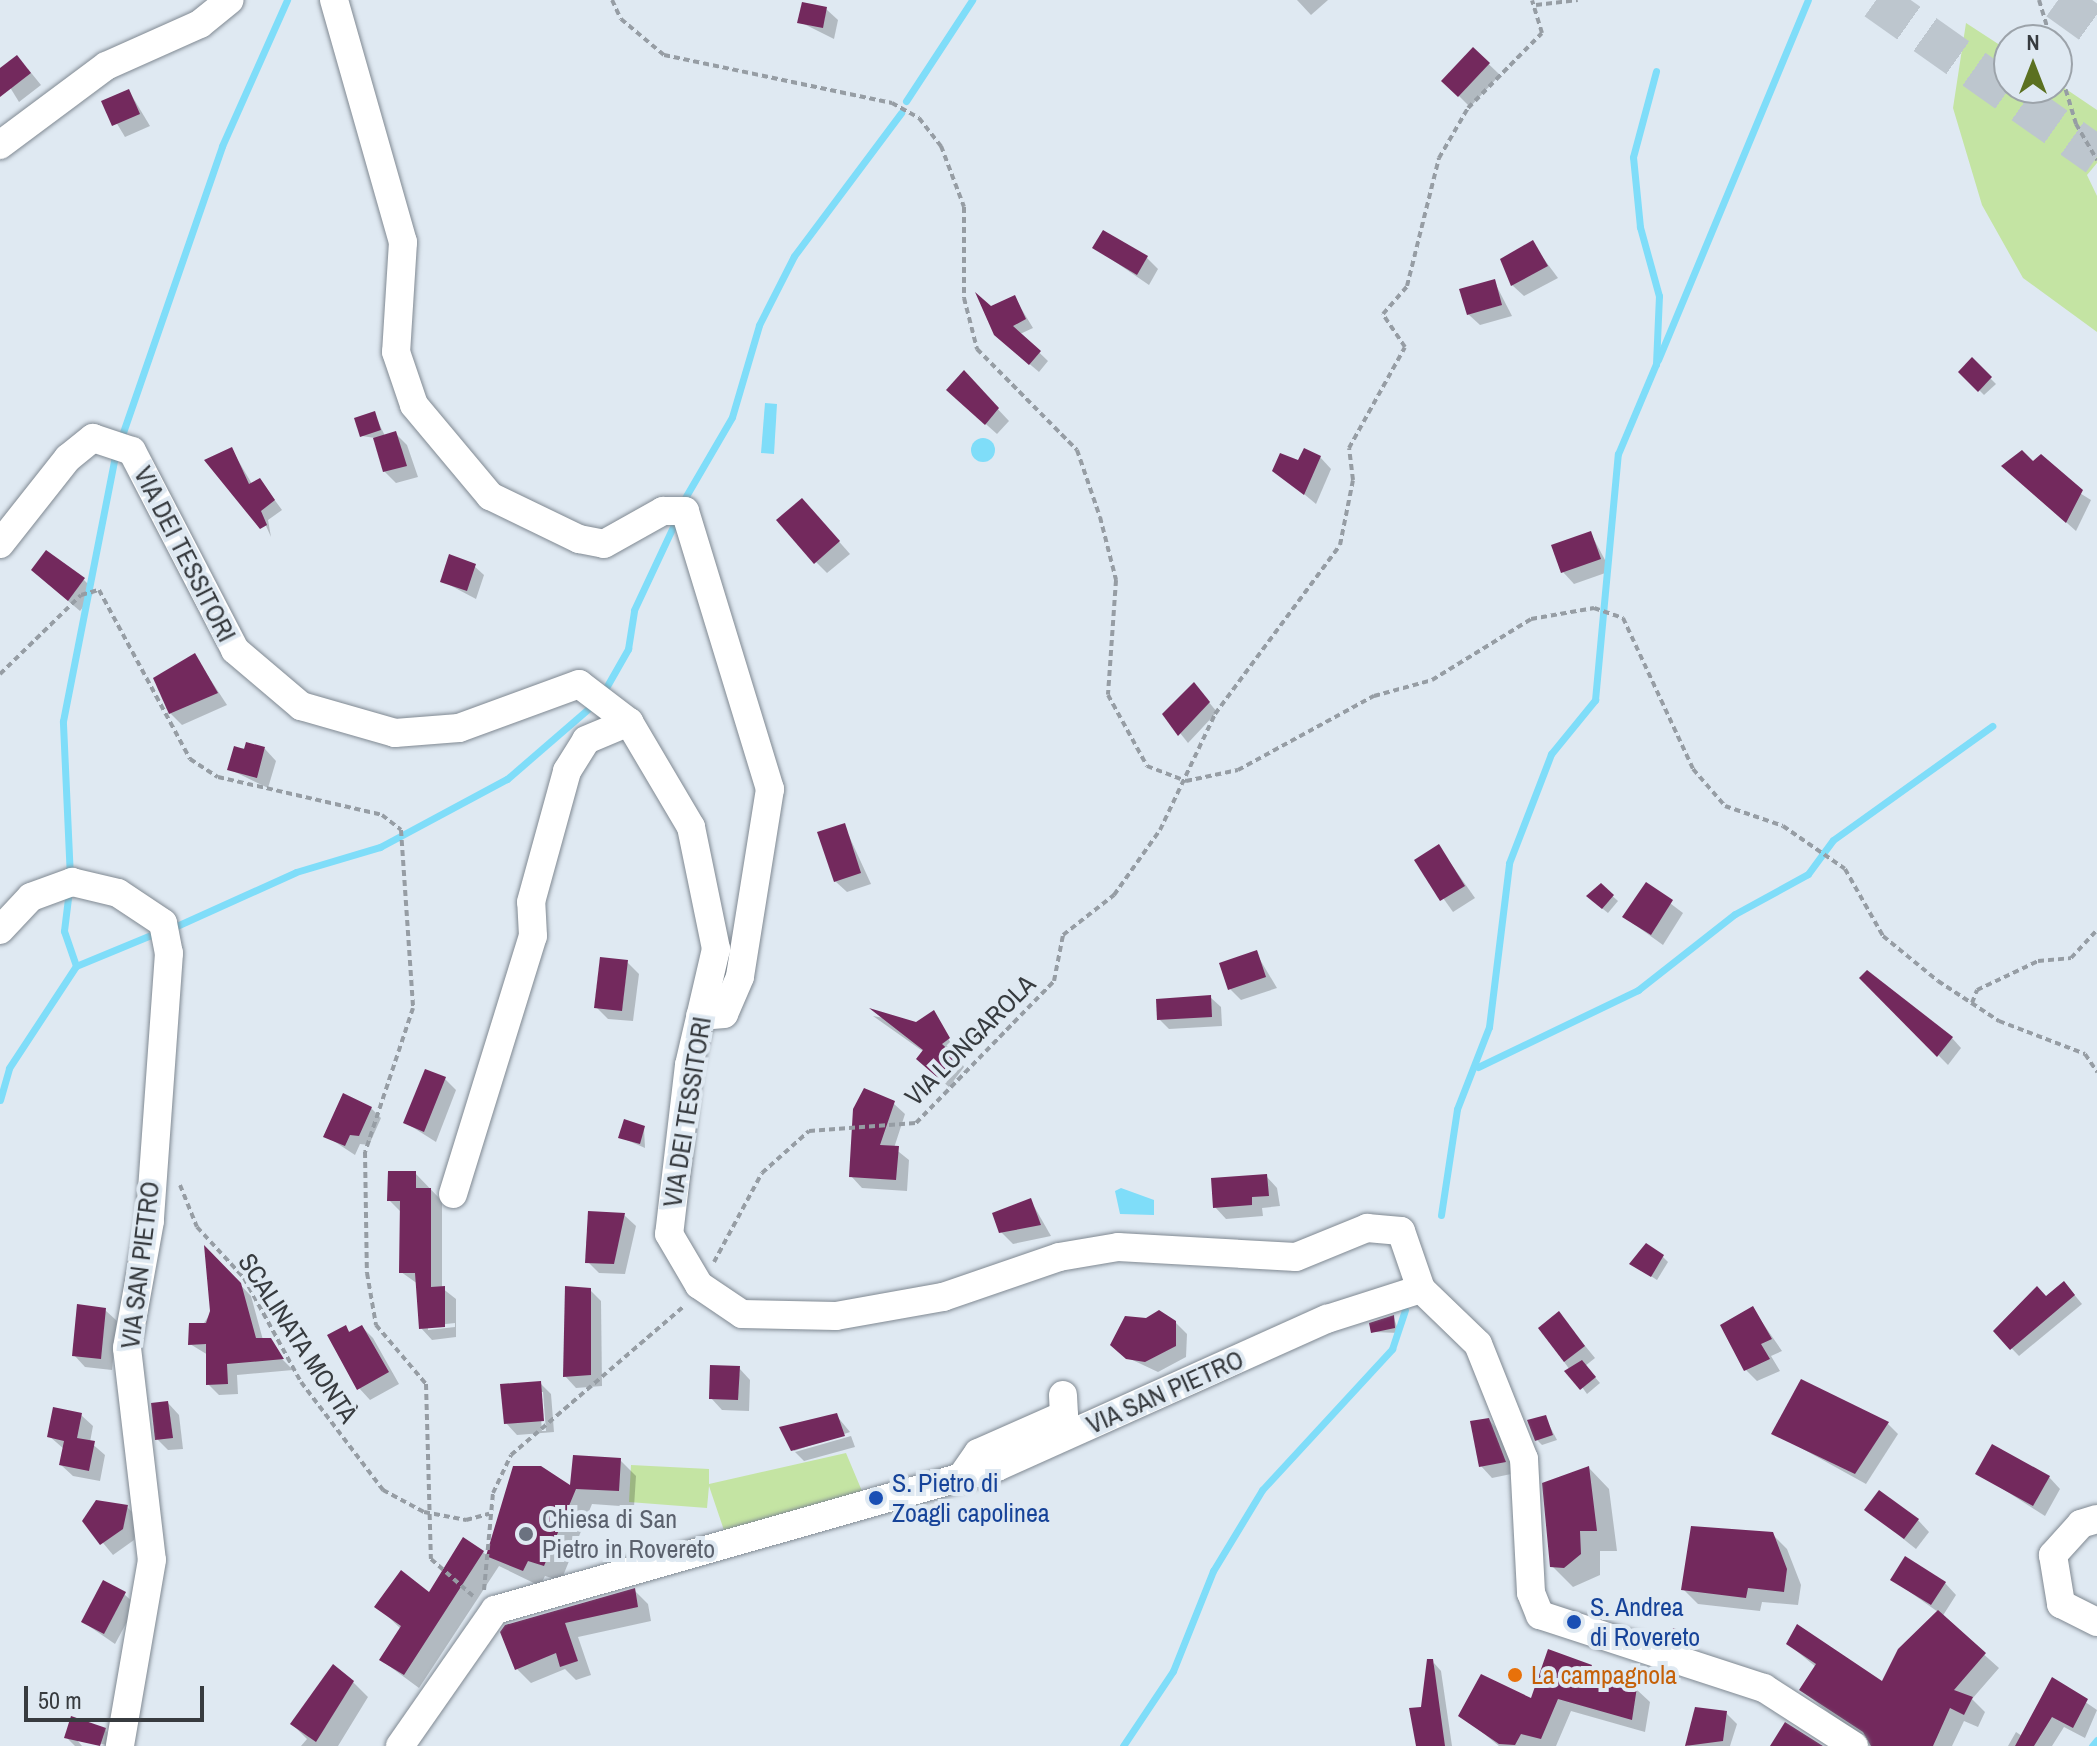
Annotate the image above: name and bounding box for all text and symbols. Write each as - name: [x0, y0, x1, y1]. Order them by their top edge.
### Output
- north arrow: [1993, 24, 2073, 104]
- text: N: [2026, 27, 2040, 57]
- street label: VIA DEI TESSITORI: [127, 461, 243, 647]
- street label: VIA LONGAROLA: [898, 968, 1042, 1112]
- street label: VIA DEI TESSITORI: [656, 1014, 718, 1210]
- street label: VIA SAN PIETRO: [114, 1179, 166, 1351]
- street label: SCALINATA MONTÀ: [231, 1247, 365, 1429]
- street label: VIA SAN PIETRO: [1081, 1343, 1249, 1441]
- place label: S. Pietro di Zoagli capolinea: [892, 1467, 1050, 1528]
- marker: S. Pietro di Zoagli capolinea: [867, 1489, 885, 1507]
- place label: Chiesa di San Pietro in Rovereto: [542, 1503, 715, 1564]
- marker: Chiesa di San Pietro in Rovereto: [517, 1525, 535, 1543]
- place label: S. Andrea di Rovereto: [1590, 1591, 1700, 1652]
- marker: S. Andrea di Rovereto: [1565, 1613, 1583, 1631]
- place label: La campagnola: [1531, 1659, 1677, 1691]
- marker: La campagnola: [1506, 1666, 1524, 1684]
- scale bar: [28, 1670, 208, 1720]
- text: 50 m: [38, 1684, 82, 1716]

